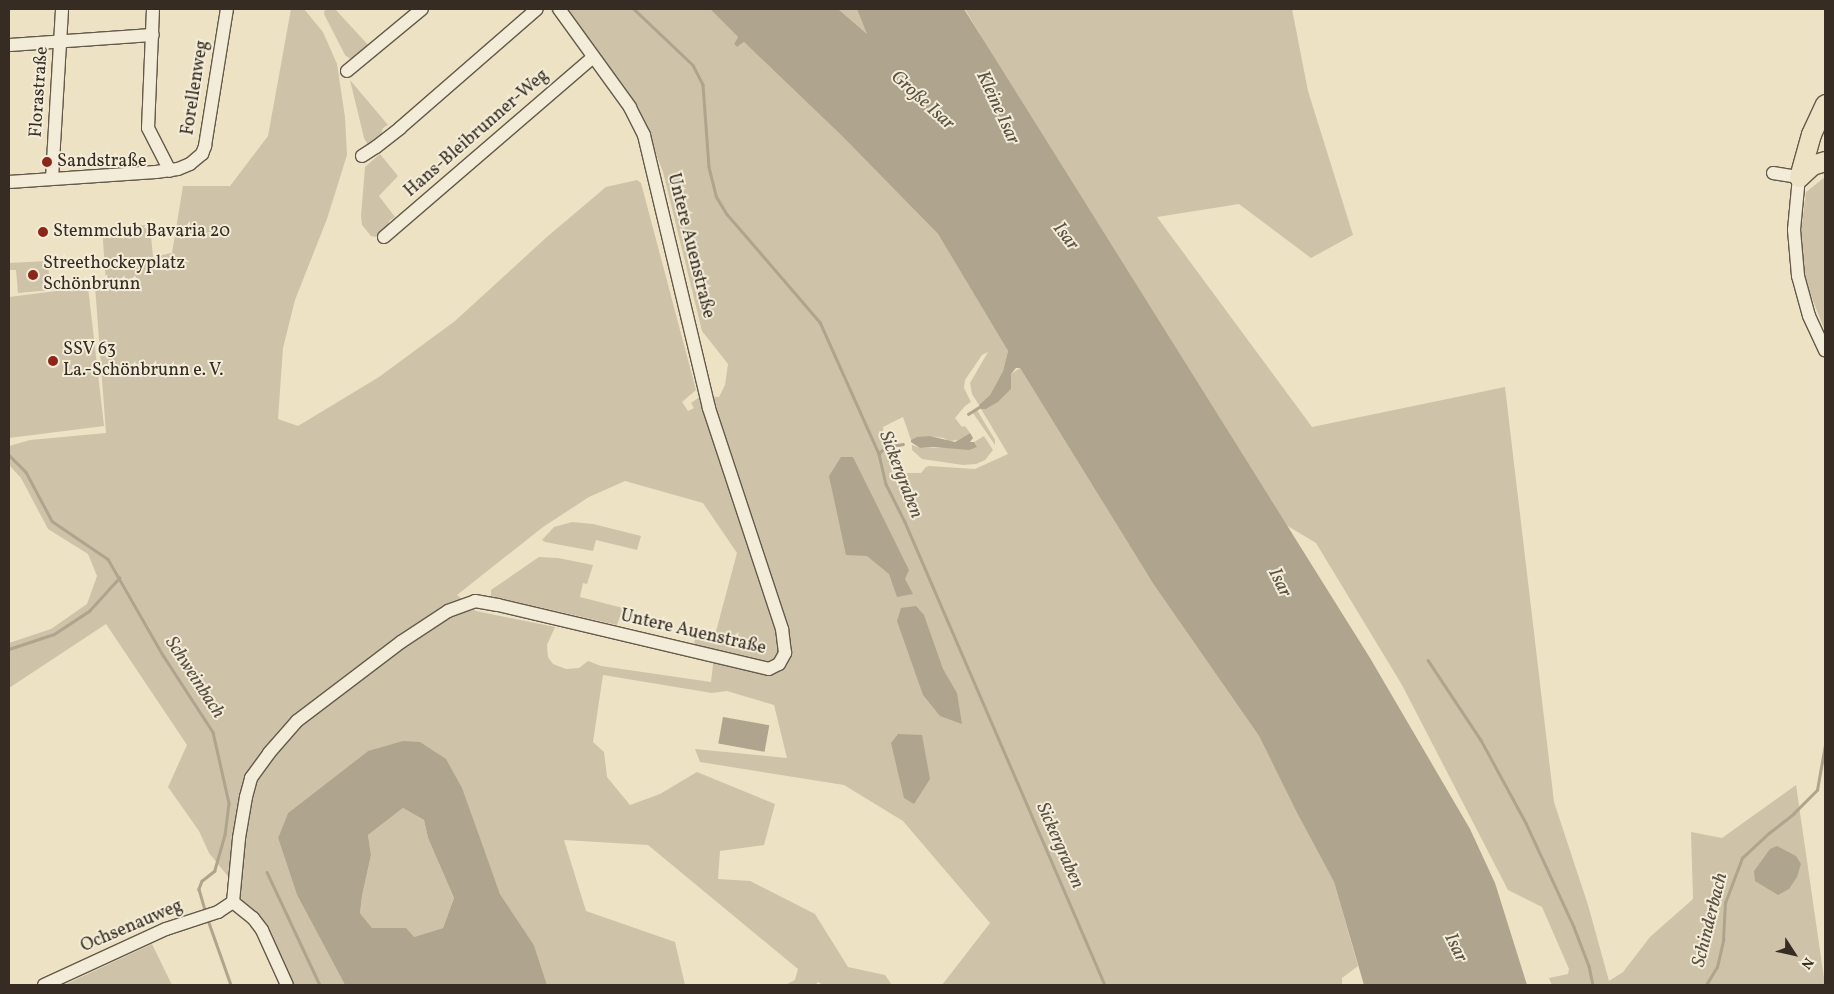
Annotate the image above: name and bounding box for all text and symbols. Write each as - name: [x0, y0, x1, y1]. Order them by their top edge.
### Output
- street label: Forellenweg: [178, 39, 214, 137]
- street label: Florastraße: [26, 46, 54, 138]
- street label: Hans-Bleibrunner-Weg: [400, 65, 554, 203]
- water label: Große Isar: [885, 66, 959, 136]
- water label: Kleine Isar: [970, 68, 1024, 148]
- place label: Sandstraße: [57, 151, 147, 173]
- marker: Sandstraße: [41, 156, 53, 168]
- street label: Untere Auenstraße: [662, 171, 718, 321]
- water label: Isar: [1047, 218, 1083, 256]
- place label: Stemmclub Bavaria 20: [53, 221, 230, 243]
- marker: Stemmclub Bavaria 20: [37, 226, 49, 238]
- place label: Streethockeyplatz Schönbrunn: [43, 254, 185, 296]
- marker: Streethockeyplatz Schönbrunn: [27, 269, 39, 281]
- place label: SSV 63 La.-Schönbrunn e. V.: [63, 340, 224, 382]
- marker: SSV 63 La.-Schönbrunn e. V.: [47, 355, 59, 367]
- water label: Sickergraben: [873, 428, 927, 522]
- water label: Isar: [1262, 565, 1296, 601]
- street label: Untere Auenstraße: [618, 606, 768, 660]
- water label: Schweinbach: [159, 633, 229, 723]
- water label: Sickergraben: [1030, 800, 1088, 892]
- water label: Schinderbach: [1688, 871, 1734, 969]
- street label: Ochsenauweg: [78, 896, 186, 958]
- north arrow: [1769, 929, 1819, 979]
- water label: Isar: [1438, 930, 1472, 966]
- text: N: [1796, 953, 1817, 972]

